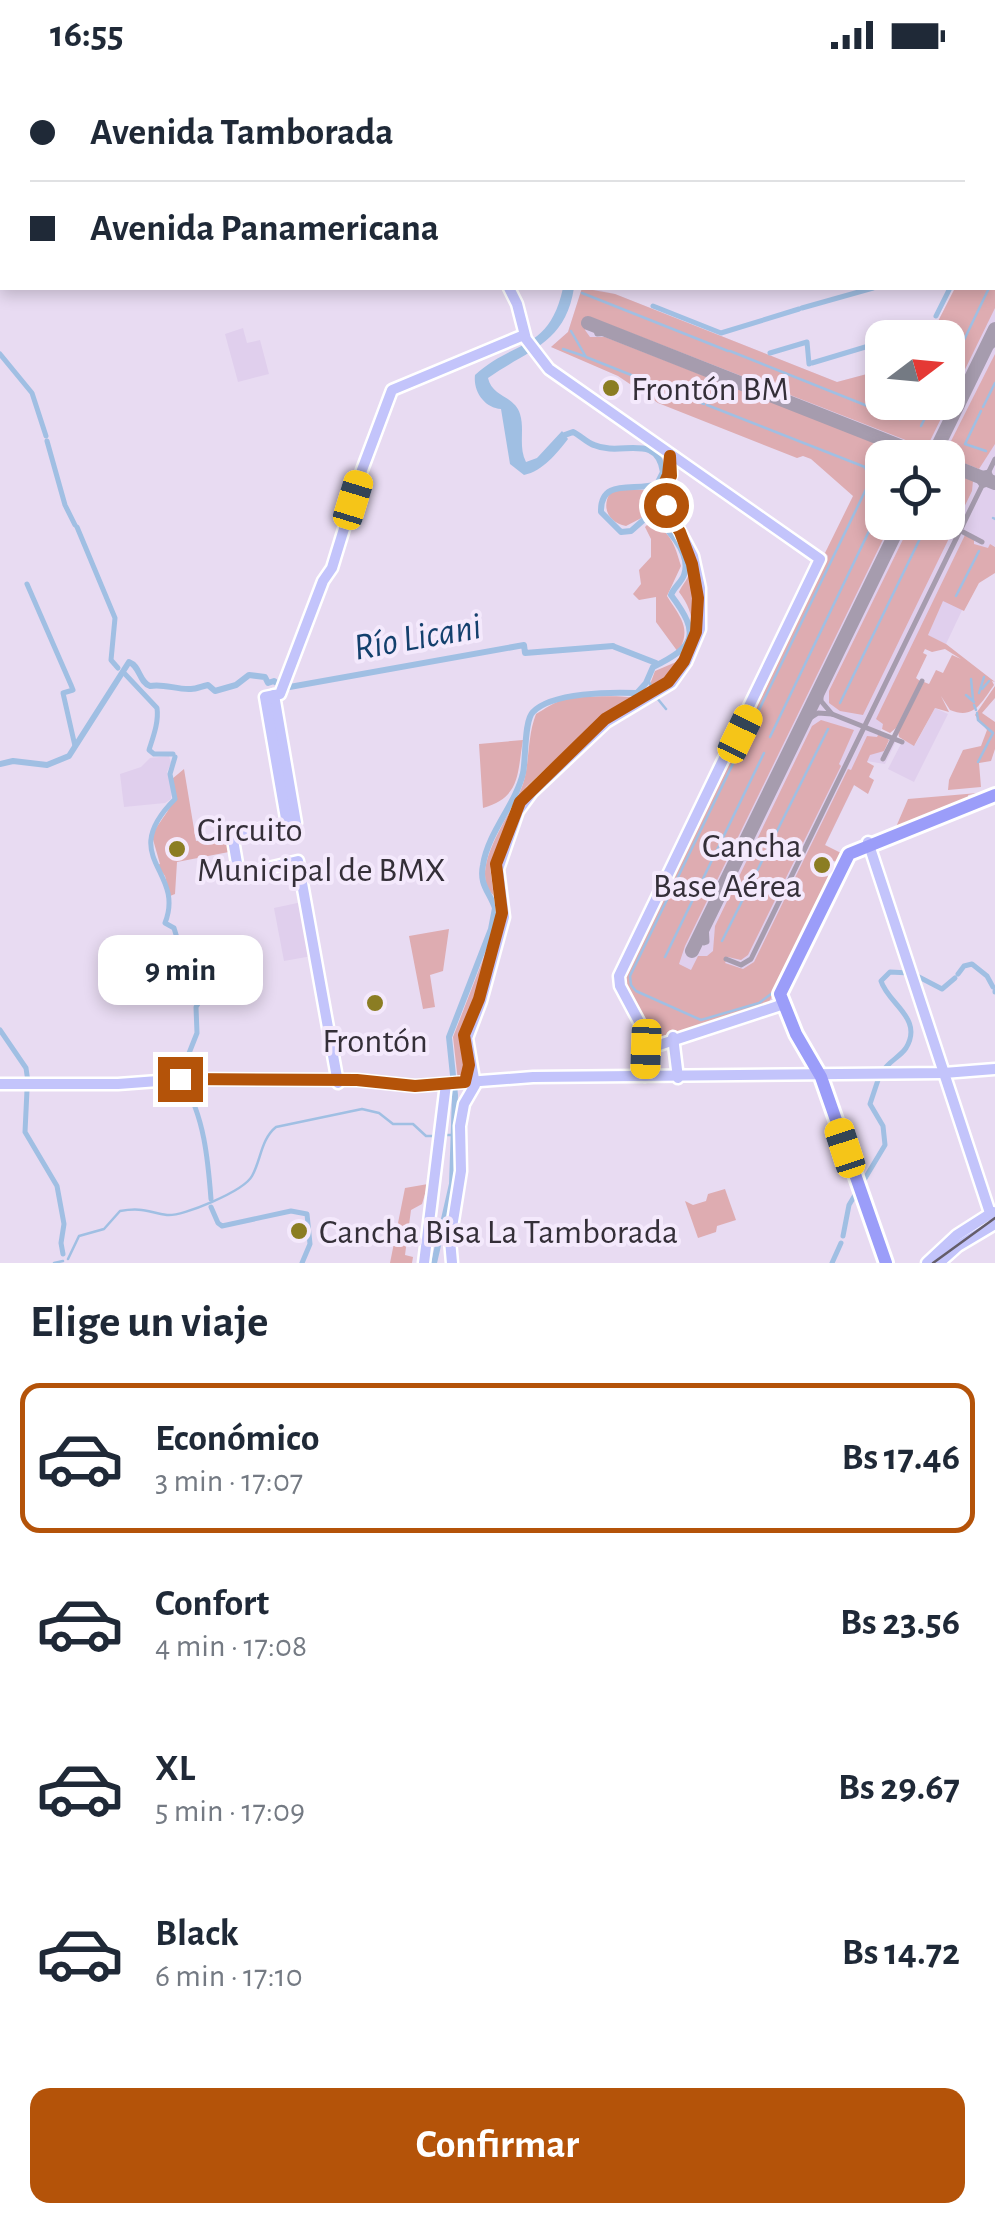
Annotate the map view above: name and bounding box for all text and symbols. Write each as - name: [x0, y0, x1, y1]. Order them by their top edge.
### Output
- text: 16:55: [50, 16, 124, 54]
- text: Avenida Tamborada: [90, 114, 394, 152]
- text: Avenida Panamericana: [90, 210, 439, 248]
- north arrow: [865, 320, 965, 420]
- map controls: [865, 320, 965, 540]
- place label: Frontón BM: [631, 372, 789, 407]
- marker: Frontón BM: [600, 377, 622, 399]
- button: locate: [865, 440, 965, 540]
- car: [330, 467, 376, 533]
- route start: [644, 483, 689, 528]
- water label: Río Licani: [351, 608, 484, 668]
- car: [713, 700, 767, 768]
- place label: Circuito Municipal de BMX: [197, 813, 446, 888]
- place label: Cancha Base Aérea: [653, 829, 802, 904]
- marker: Circuito Municipal de BMX: [166, 838, 188, 860]
- marker: Cancha Base Aérea: [811, 854, 833, 876]
- callout: 9 min: [98, 934, 262, 1004]
- text: 9 min: [145, 954, 216, 986]
- marker: Frontón: [364, 992, 386, 1014]
- car: [630, 1018, 662, 1080]
- place label: Frontón: [322, 1024, 428, 1059]
- route end: [158, 1057, 203, 1102]
- car: [821, 1115, 869, 1181]
- place label: Cancha Bisa La Tamborada: [319, 1215, 678, 1250]
- marker: Cancha Bisa La Tamborada: [288, 1220, 310, 1242]
- text: Elige un viaje: [30, 1300, 269, 1345]
- icon: car: [35, 1413, 125, 1503]
- text: Económico: [155, 1420, 319, 1458]
- text: Bs 17.46: [841, 1439, 960, 1477]
- text: 3 min · 17:07: [155, 1465, 303, 1497]
- icon: car: [35, 1578, 125, 1668]
- text: Confort: [155, 1585, 269, 1623]
- text: Bs 23.56: [840, 1604, 960, 1642]
- text: 4 min · 17:08: [155, 1630, 307, 1662]
- icon: car: [35, 1743, 125, 1833]
- text: XL: [155, 1750, 195, 1788]
- text: Bs 29.67: [838, 1769, 960, 1807]
- text: 5 min · 17:09: [155, 1795, 305, 1827]
- icon: car: [35, 1908, 125, 1998]
- text: Black: [155, 1915, 239, 1953]
- text: Bs 14.72: [842, 1934, 960, 1972]
- text: 6 min · 17:10: [155, 1960, 303, 1992]
- button: Confirmar: [30, 2088, 965, 2203]

